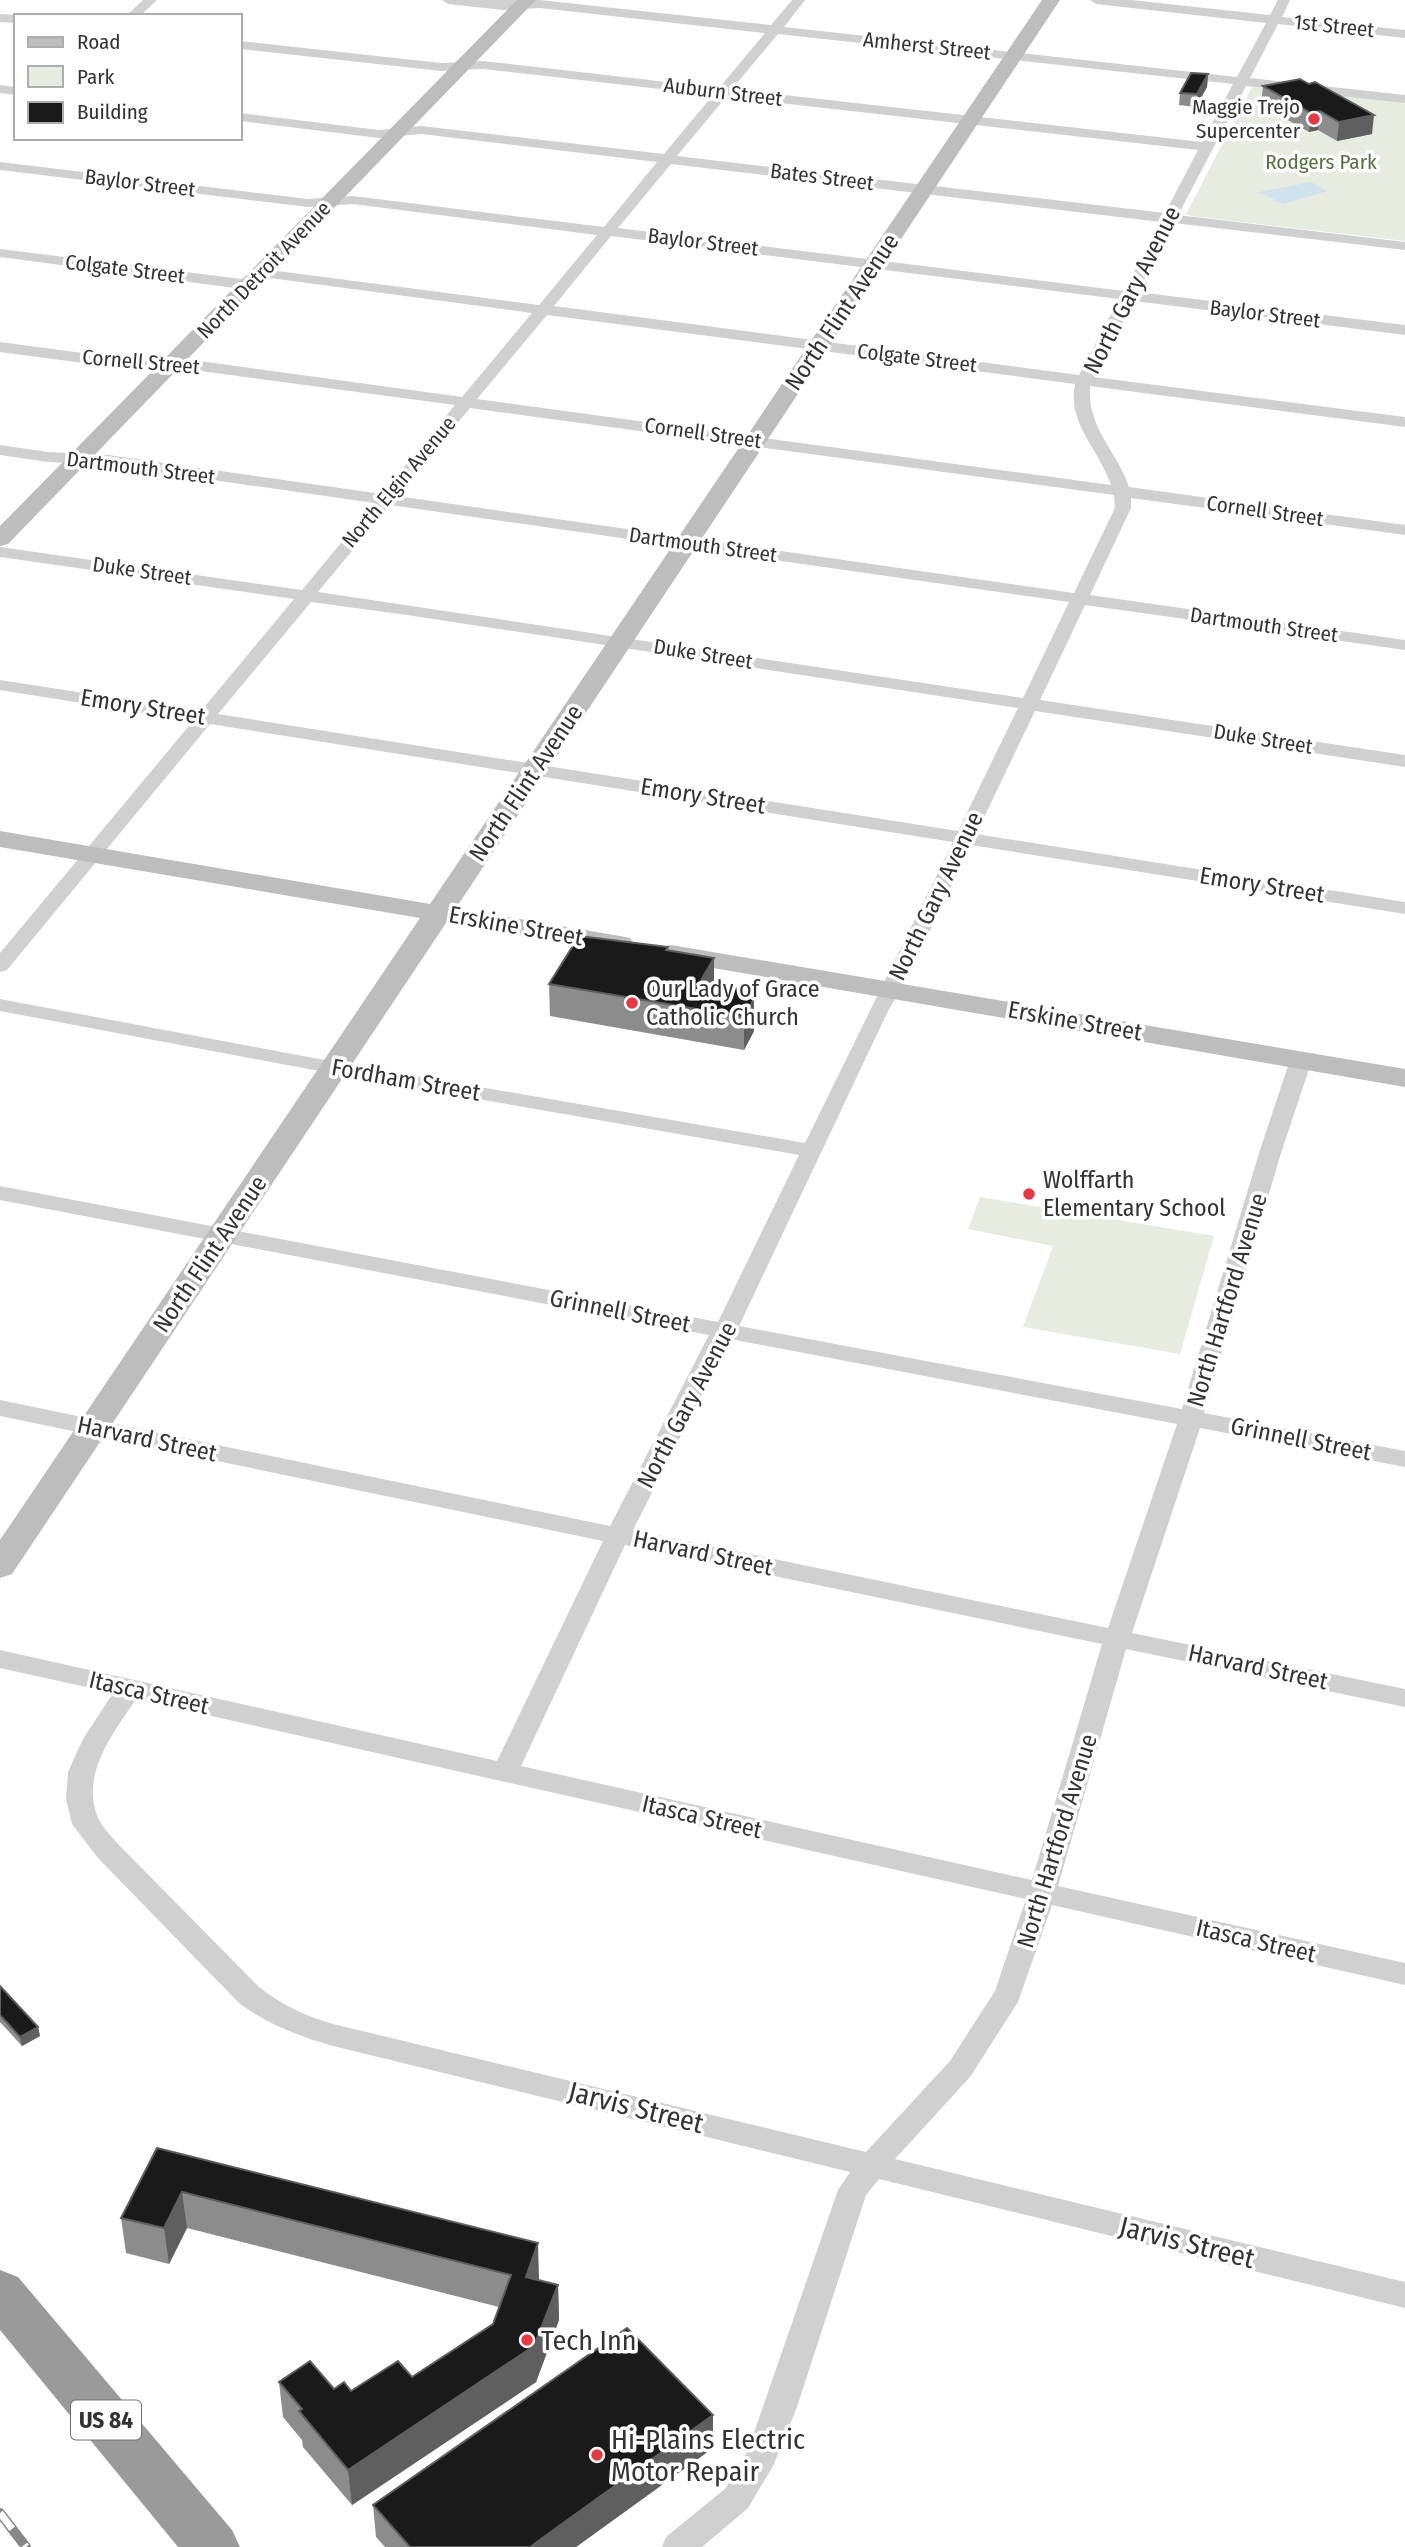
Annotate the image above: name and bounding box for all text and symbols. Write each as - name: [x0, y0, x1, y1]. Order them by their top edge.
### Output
- street label: 1st Street: [1293, 9, 1376, 43]
- legend: [14, 14, 242, 140]
- street label: Amherst Street: [862, 26, 992, 66]
- text: Road: [77, 29, 121, 55]
- text: Park: [77, 64, 115, 90]
- street label: Auburn Street: [662, 72, 784, 112]
- place label: Maggie Trejo Supercenter: [1192, 94, 1301, 144]
- text: Building: [77, 99, 148, 125]
- marker: Maggie Trejo Supercenter: [1306, 111, 1322, 127]
- park label: Rodgers Park: [1265, 149, 1377, 175]
- street label: Bates Street: [769, 158, 875, 196]
- street label: Baylor Street: [83, 163, 197, 203]
- street label: North Detroit Avenue: [192, 196, 336, 344]
- street label: North Gary Avenue: [1078, 202, 1186, 378]
- street label: Baylor Street: [646, 222, 760, 262]
- street label: North Flint Avenue: [779, 228, 905, 396]
- street label: Colgate Street: [64, 249, 186, 289]
- street label: Baylor Street: [1208, 294, 1322, 334]
- street label: Colgate Street: [856, 338, 978, 378]
- street label: Cornell Street: [81, 344, 201, 380]
- street label: North Elgin Avenue: [336, 411, 462, 553]
- street label: Cornell Street: [643, 412, 763, 454]
- street label: Dartmouth Street: [65, 446, 217, 490]
- street label: Cornell Street: [1205, 490, 1325, 532]
- street label: Dartmouth Street: [627, 522, 779, 568]
- street label: Duke Street: [91, 551, 193, 591]
- street label: Dartmouth Street: [1188, 602, 1340, 648]
- street label: Duke Street: [652, 633, 754, 675]
- street label: Emory Street: [79, 683, 207, 731]
- street label: North Flint Avenue: [463, 699, 589, 867]
- street label: Duke Street: [1212, 718, 1314, 760]
- street label: Emory Street: [639, 772, 767, 820]
- street label: North Gary Avenue: [883, 807, 989, 985]
- street label: Emory Street: [1198, 861, 1326, 909]
- street label: Erskine Street: [447, 900, 585, 952]
- place label: Our Lady of Grace Catholic Church: [646, 975, 820, 1031]
- marker: Our Lady of Grace Catholic Church: [624, 995, 640, 1011]
- street label: Erskine Street: [1006, 995, 1144, 1047]
- street label: Fordham Street: [330, 1053, 483, 1107]
- place label: Wolffarth Elementary School: [1043, 1166, 1226, 1222]
- street label: North Flint Avenue: [147, 1170, 273, 1338]
- marker: Wolffarth Elementary School: [1021, 1186, 1037, 1202]
- street label: North Hartford Avenue: [1181, 1190, 1273, 1410]
- street label: Grinnell Street: [547, 1284, 693, 1338]
- street label: North Gary Avenue: [631, 1317, 743, 1493]
- street label: Harvard Street: [75, 1411, 220, 1467]
- street label: Grinnell Street: [1228, 1412, 1374, 1466]
- street label: Harvard Street: [631, 1525, 776, 1581]
- street label: Harvard Street: [1186, 1639, 1331, 1695]
- street label: Itasca Street: [86, 1666, 212, 1720]
- street label: North Hartford Avenue: [1011, 1731, 1103, 1951]
- street label: Itasca Street: [639, 1790, 765, 1844]
- street label: Itasca Street: [1193, 1914, 1319, 1968]
- street label: Jarvis Street: [565, 2075, 708, 2140]
- street label: Jarvis Street: [1116, 2210, 1259, 2275]
- place label: Tech Inn: [541, 2324, 636, 2357]
- marker: Tech Inn: [519, 2332, 535, 2348]
- road number: US 84: [71, 2400, 141, 2440]
- place label: Hi-Plains Electric Motor Repair: [611, 2423, 805, 2488]
- marker: Hi-Plains Electric Motor Repair: [589, 2447, 605, 2463]

